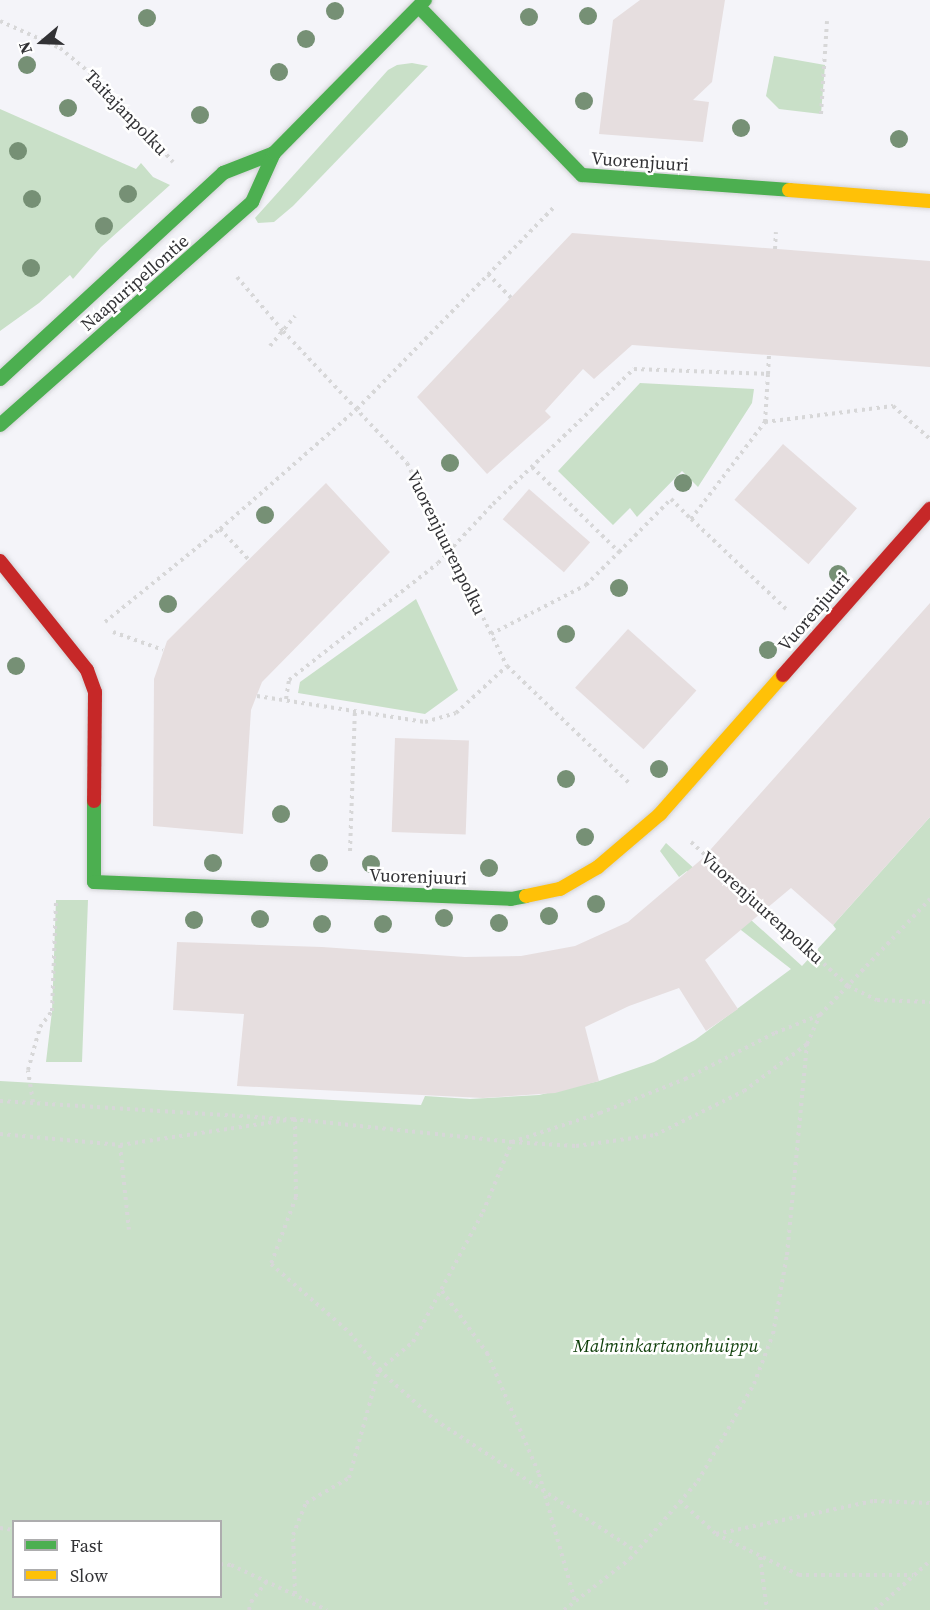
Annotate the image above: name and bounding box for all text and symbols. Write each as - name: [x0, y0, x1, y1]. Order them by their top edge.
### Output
- north arrow: [12, 12, 72, 72]
- text: N: [13, 39, 37, 57]
- street label: Taitajanpolku: [80, 66, 172, 160]
- street label: Vuorenjuuri: [591, 148, 689, 176]
- street label: Naapuripellontie: [77, 230, 193, 336]
- street label: Vuorenjuurenpolku: [402, 467, 490, 619]
- street label: Vuorenjuuri: [774, 568, 854, 656]
- street label: Vuorenjuurenpolku: [696, 847, 828, 969]
- street label: Vuorenjuuri: [369, 865, 467, 889]
- park label: Malminkartanonhuippu: [574, 1335, 758, 1357]
- legend: [12, 1520, 222, 1598]
- text: Fast: [70, 1533, 103, 1558]
- text: Slow: [70, 1563, 108, 1588]

